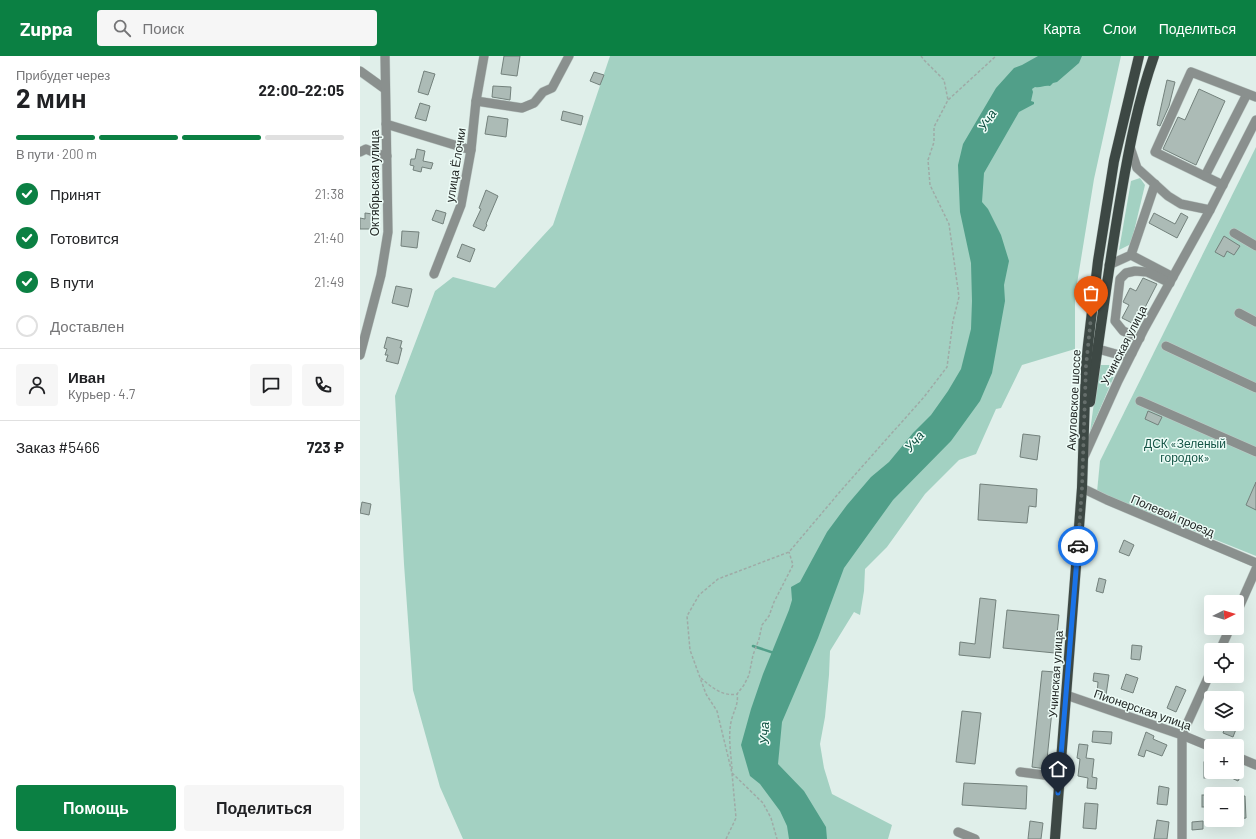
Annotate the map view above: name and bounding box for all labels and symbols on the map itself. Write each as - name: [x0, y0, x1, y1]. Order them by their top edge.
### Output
- water label: Уча: [974, 106, 1000, 135]
- street label: улица Ёлочки: [442, 127, 469, 203]
- street label: Октябрьская улица: [367, 129, 382, 236]
- pin: [1074, 276, 1108, 317]
- street label: Учинская улица: [1097, 303, 1150, 388]
- street label: Акуловское шоссе: [1063, 349, 1084, 451]
- water label: Уча: [900, 427, 927, 455]
- park label: ДСК «Зеленый городок»: [1144, 436, 1226, 465]
- street label: Полевой проезд: [1129, 491, 1217, 540]
- courier: [1058, 526, 1098, 566]
- north arrow: [1204, 595, 1244, 635]
- street label: Учинская улица: [1045, 630, 1066, 718]
- street label: Пионерская улица: [1092, 686, 1194, 733]
- water label: Уча: [756, 722, 772, 745]
- pin: [1041, 752, 1075, 793]

